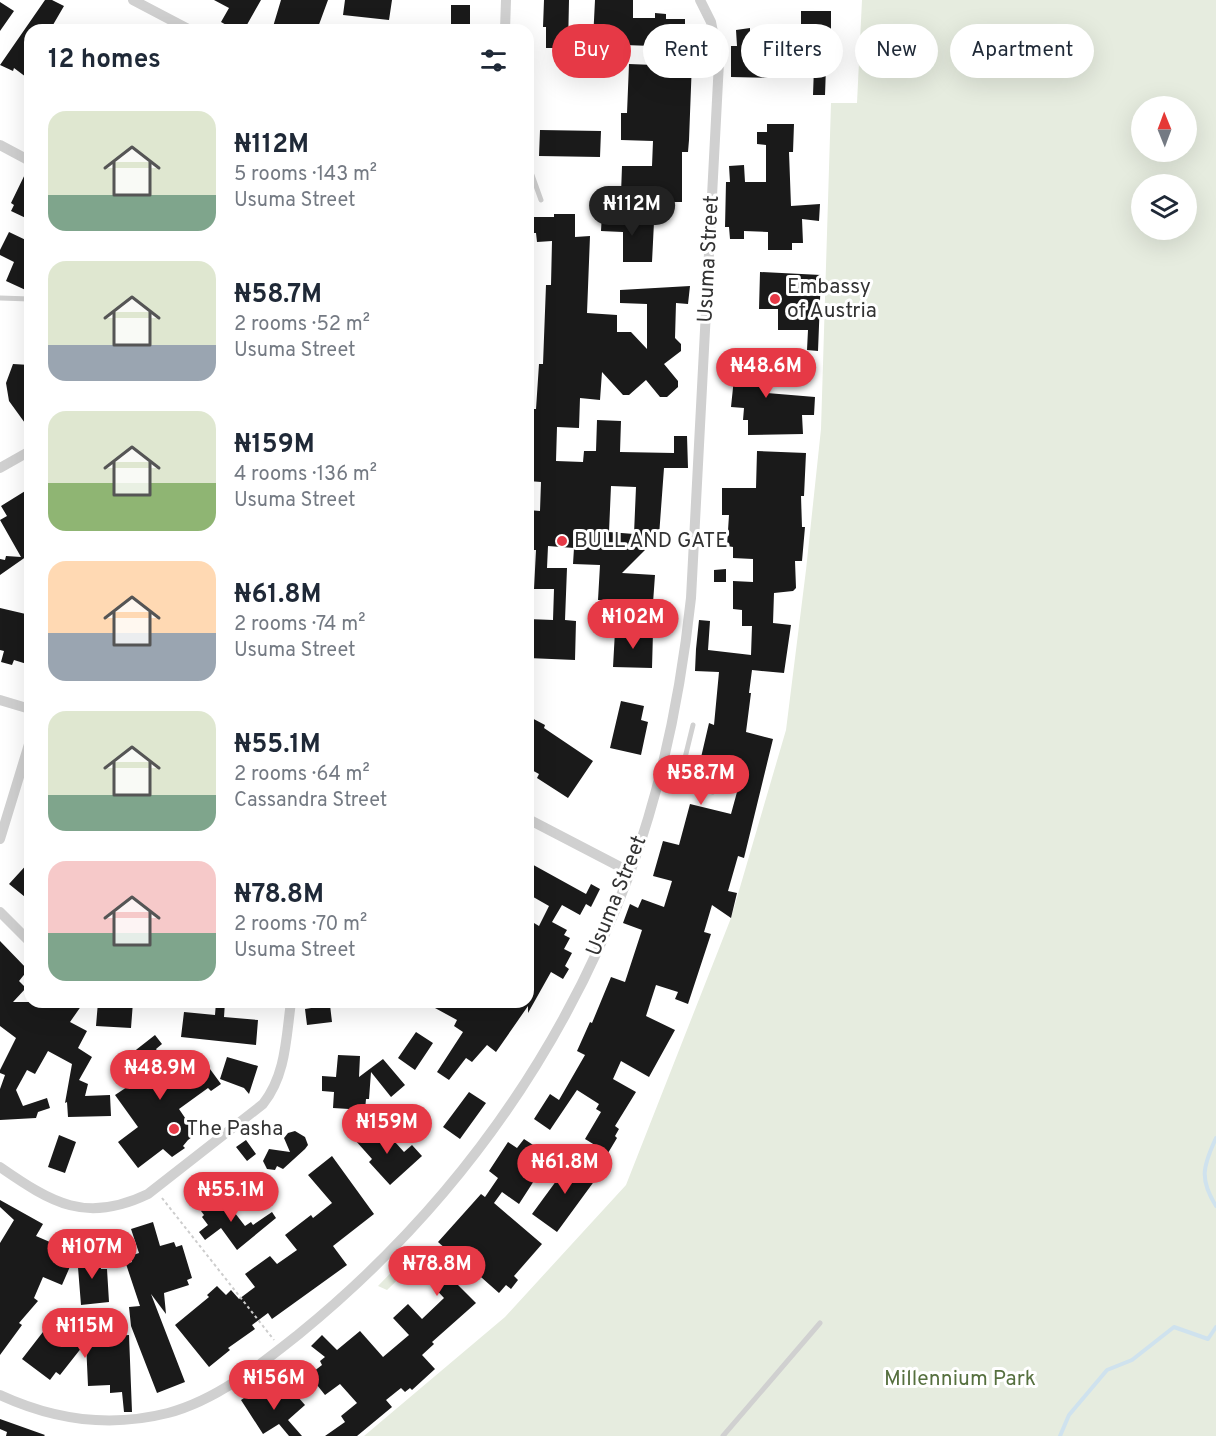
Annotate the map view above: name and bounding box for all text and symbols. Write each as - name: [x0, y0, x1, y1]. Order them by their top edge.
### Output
- chip: Buy: [552, 24, 631, 78]
- chip: Rent: [643, 24, 729, 78]
- chip: Filters: [741, 24, 843, 78]
- chip: New: [855, 24, 938, 78]
- chip: Apartment: [950, 24, 1094, 78]
- text: 12 homes: [48, 44, 161, 77]
- icon: filters: [477, 44, 510, 77]
- north arrow: [1131, 96, 1197, 162]
- map controls: [1131, 96, 1197, 240]
- text: ₦112M: [234, 129, 309, 162]
- icon: home: [96, 135, 168, 207]
- text: 5 rooms · 143 m²: [234, 162, 377, 188]
- button: layers: [1131, 174, 1197, 240]
- pin: ₦112M: [590, 186, 674, 237]
- text: Usuma Street: [234, 188, 356, 214]
- text: ₦112M: [603, 192, 661, 218]
- street label: Usuma Street: [692, 195, 726, 323]
- place label: Embassy of Austria: [787, 274, 877, 325]
- text: ₦58.7M: [234, 279, 322, 312]
- icon: home: [96, 285, 168, 357]
- marker: Embassy of Austria: [768, 292, 782, 306]
- text: 2 rooms · 52 m²: [234, 312, 370, 338]
- text: Usuma Street: [234, 338, 356, 364]
- pin: ₦48.6M: [717, 348, 815, 399]
- text: ₦48.6M: [730, 354, 802, 380]
- text: ₦159M: [234, 429, 315, 462]
- icon: home: [96, 435, 168, 507]
- text: 4 rooms · 136 m²: [234, 462, 377, 488]
- text: Usuma Street: [234, 488, 356, 514]
- place label: BULL AND GATE: [574, 528, 728, 555]
- marker: BULL AND GATE: [555, 534, 569, 548]
- text: ₦61.8M: [234, 579, 322, 612]
- icon: home: [96, 585, 168, 657]
- pin: ₦102M: [591, 599, 675, 650]
- text: ₦102M: [602, 605, 664, 631]
- text: 2 rooms · 74 m²: [234, 612, 365, 638]
- text: Usuma Street: [234, 638, 356, 664]
- text: ₦55.1M: [234, 729, 321, 762]
- icon: home: [96, 735, 168, 807]
- pin: ₦58.7M: [652, 755, 750, 806]
- text: ₦58.7M: [667, 761, 735, 787]
- text: 2 rooms · 64 m²: [234, 762, 370, 788]
- text: Cassandra Street: [234, 788, 387, 814]
- street label: Usuma Street: [581, 832, 653, 960]
- text: ₦78.8M: [234, 879, 324, 912]
- icon: home: [96, 885, 168, 957]
- text: 2 rooms · 70 m²: [234, 912, 367, 938]
- text: Usuma Street: [234, 938, 356, 964]
- pin: ₦48.9M: [111, 1050, 209, 1101]
- text: ₦48.9M: [124, 1056, 196, 1082]
- pin: ₦159M: [345, 1104, 429, 1155]
- text: ₦159M: [356, 1110, 418, 1136]
- place label: The Pasha: [186, 1116, 283, 1143]
- marker: The Pasha: [167, 1122, 181, 1136]
- pin: ₦61.8M: [516, 1144, 614, 1195]
- text: ₦61.8M: [531, 1150, 599, 1176]
- pin: ₦55.1M: [182, 1172, 280, 1223]
- text: ₦55.1M: [198, 1178, 264, 1204]
- pin: ₦107M: [50, 1229, 134, 1280]
- text: ₦107M: [61, 1235, 123, 1261]
- pin: ₦78.8M: [388, 1246, 486, 1297]
- text: ₦78.8M: [402, 1252, 472, 1278]
- pin: ₦115M: [43, 1308, 127, 1359]
- text: ₦115M: [56, 1314, 114, 1340]
- pin: ₦156M: [232, 1360, 316, 1411]
- text: ₦156M: [243, 1366, 305, 1392]
- park label: Millennium Park: [884, 1366, 1036, 1393]

